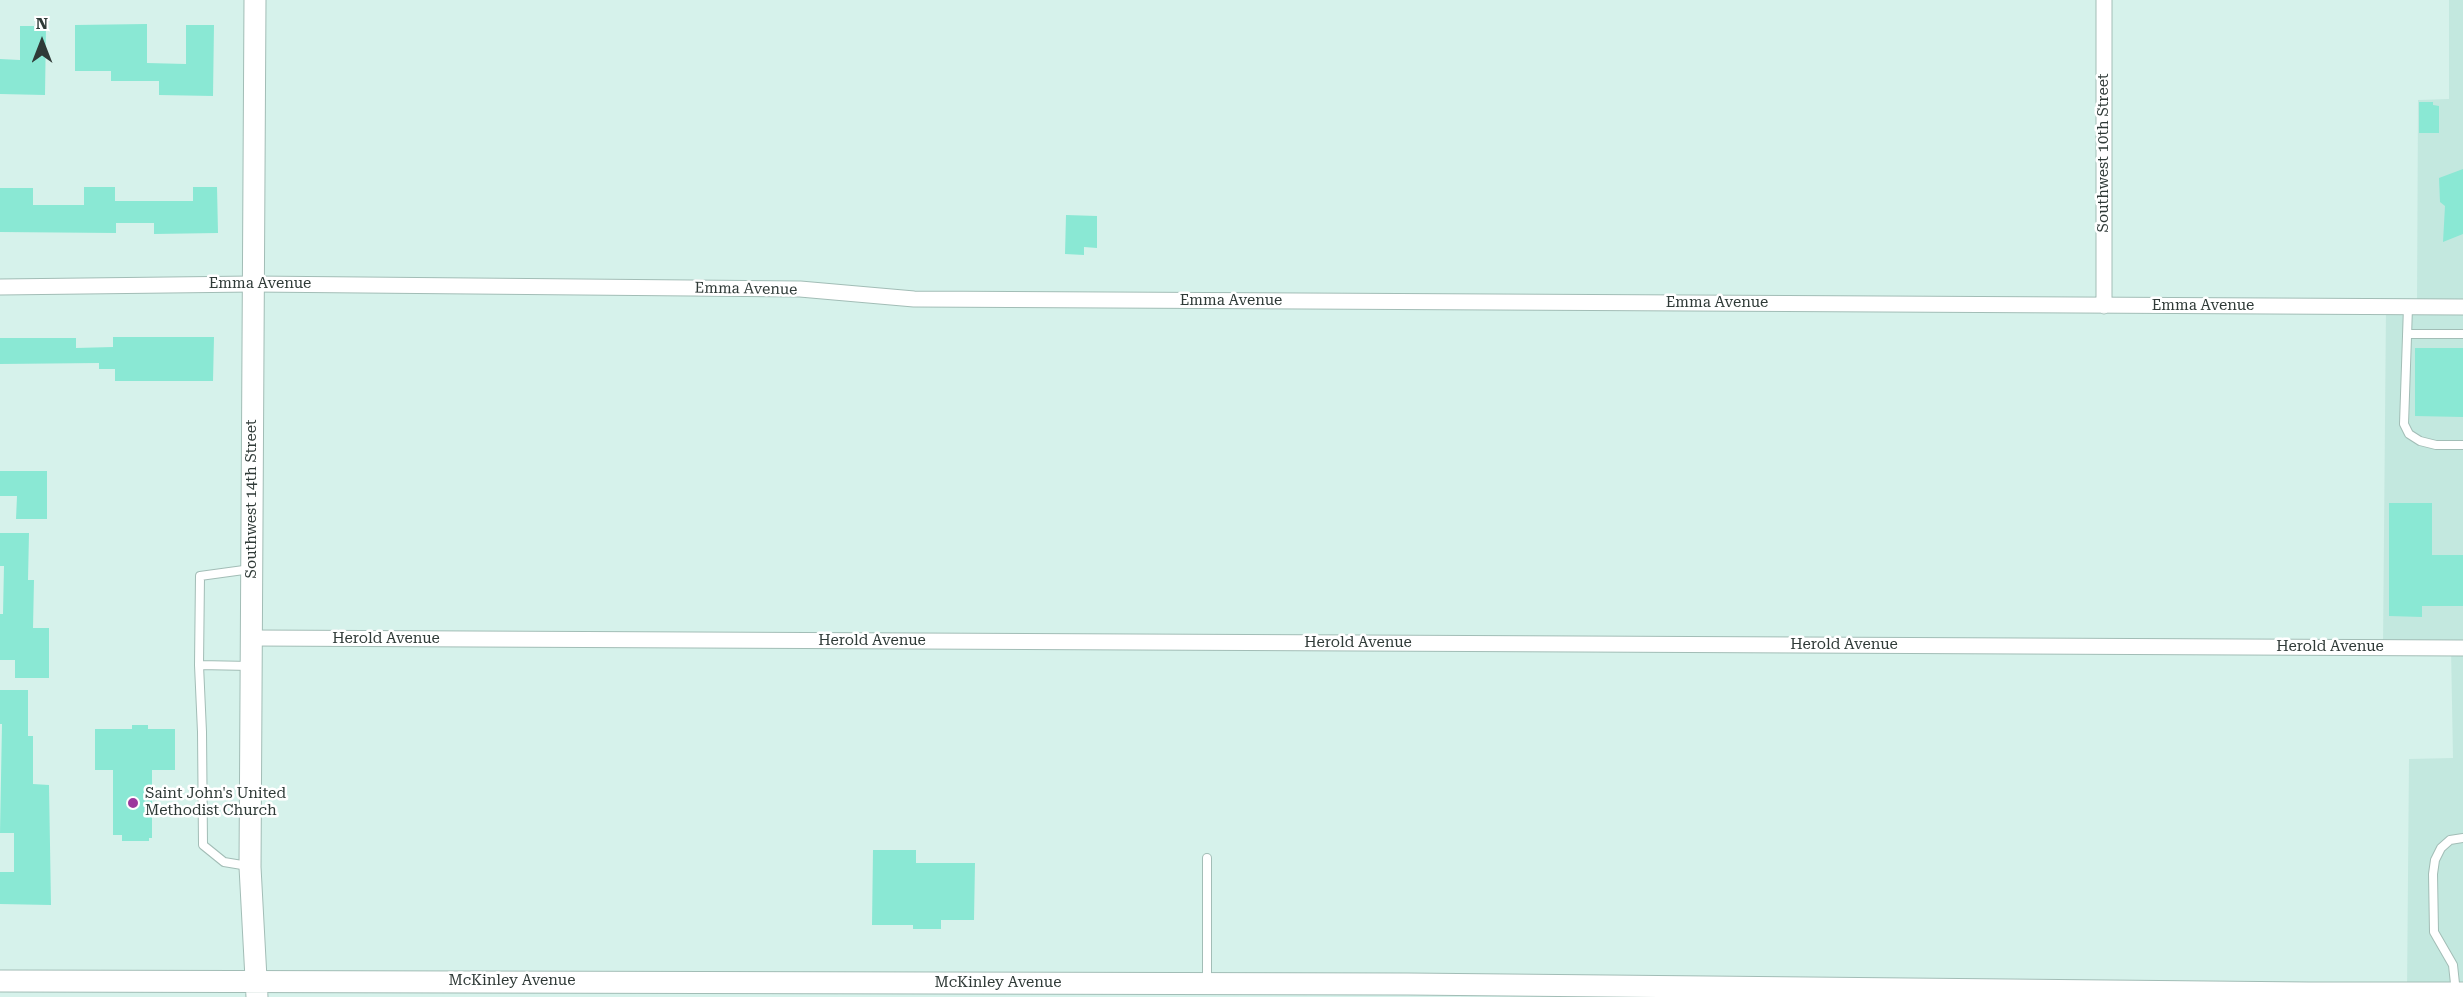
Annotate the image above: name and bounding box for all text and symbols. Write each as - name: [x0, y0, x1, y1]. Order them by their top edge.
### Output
- north arrow: [12, 12, 72, 72]
- text: N: [36, 14, 48, 33]
- street label: Southwest 10th Street: [2095, 73, 2113, 233]
- street label: Emma Avenue: [209, 275, 311, 293]
- street label: Emma Avenue: [695, 279, 797, 299]
- street label: Emma Avenue: [1180, 292, 1282, 310]
- street label: Emma Avenue: [1666, 294, 1768, 312]
- street label: Emma Avenue: [2152, 297, 2254, 315]
- street label: Southwest 14th Street: [243, 419, 261, 579]
- street label: Herold Avenue: [332, 630, 440, 648]
- street label: Herold Avenue: [818, 632, 926, 650]
- street label: Herold Avenue: [1304, 634, 1412, 652]
- street label: Herold Avenue: [1790, 636, 1898, 654]
- street label: Herold Avenue: [2276, 638, 2384, 656]
- place label: Saint John's United Methodist Church: [145, 785, 286, 820]
- marker: Saint John's United Methodist Church: [126, 796, 140, 810]
- street label: McKinley Avenue: [449, 972, 575, 990]
- street label: McKinley Avenue: [935, 974, 1061, 992]

